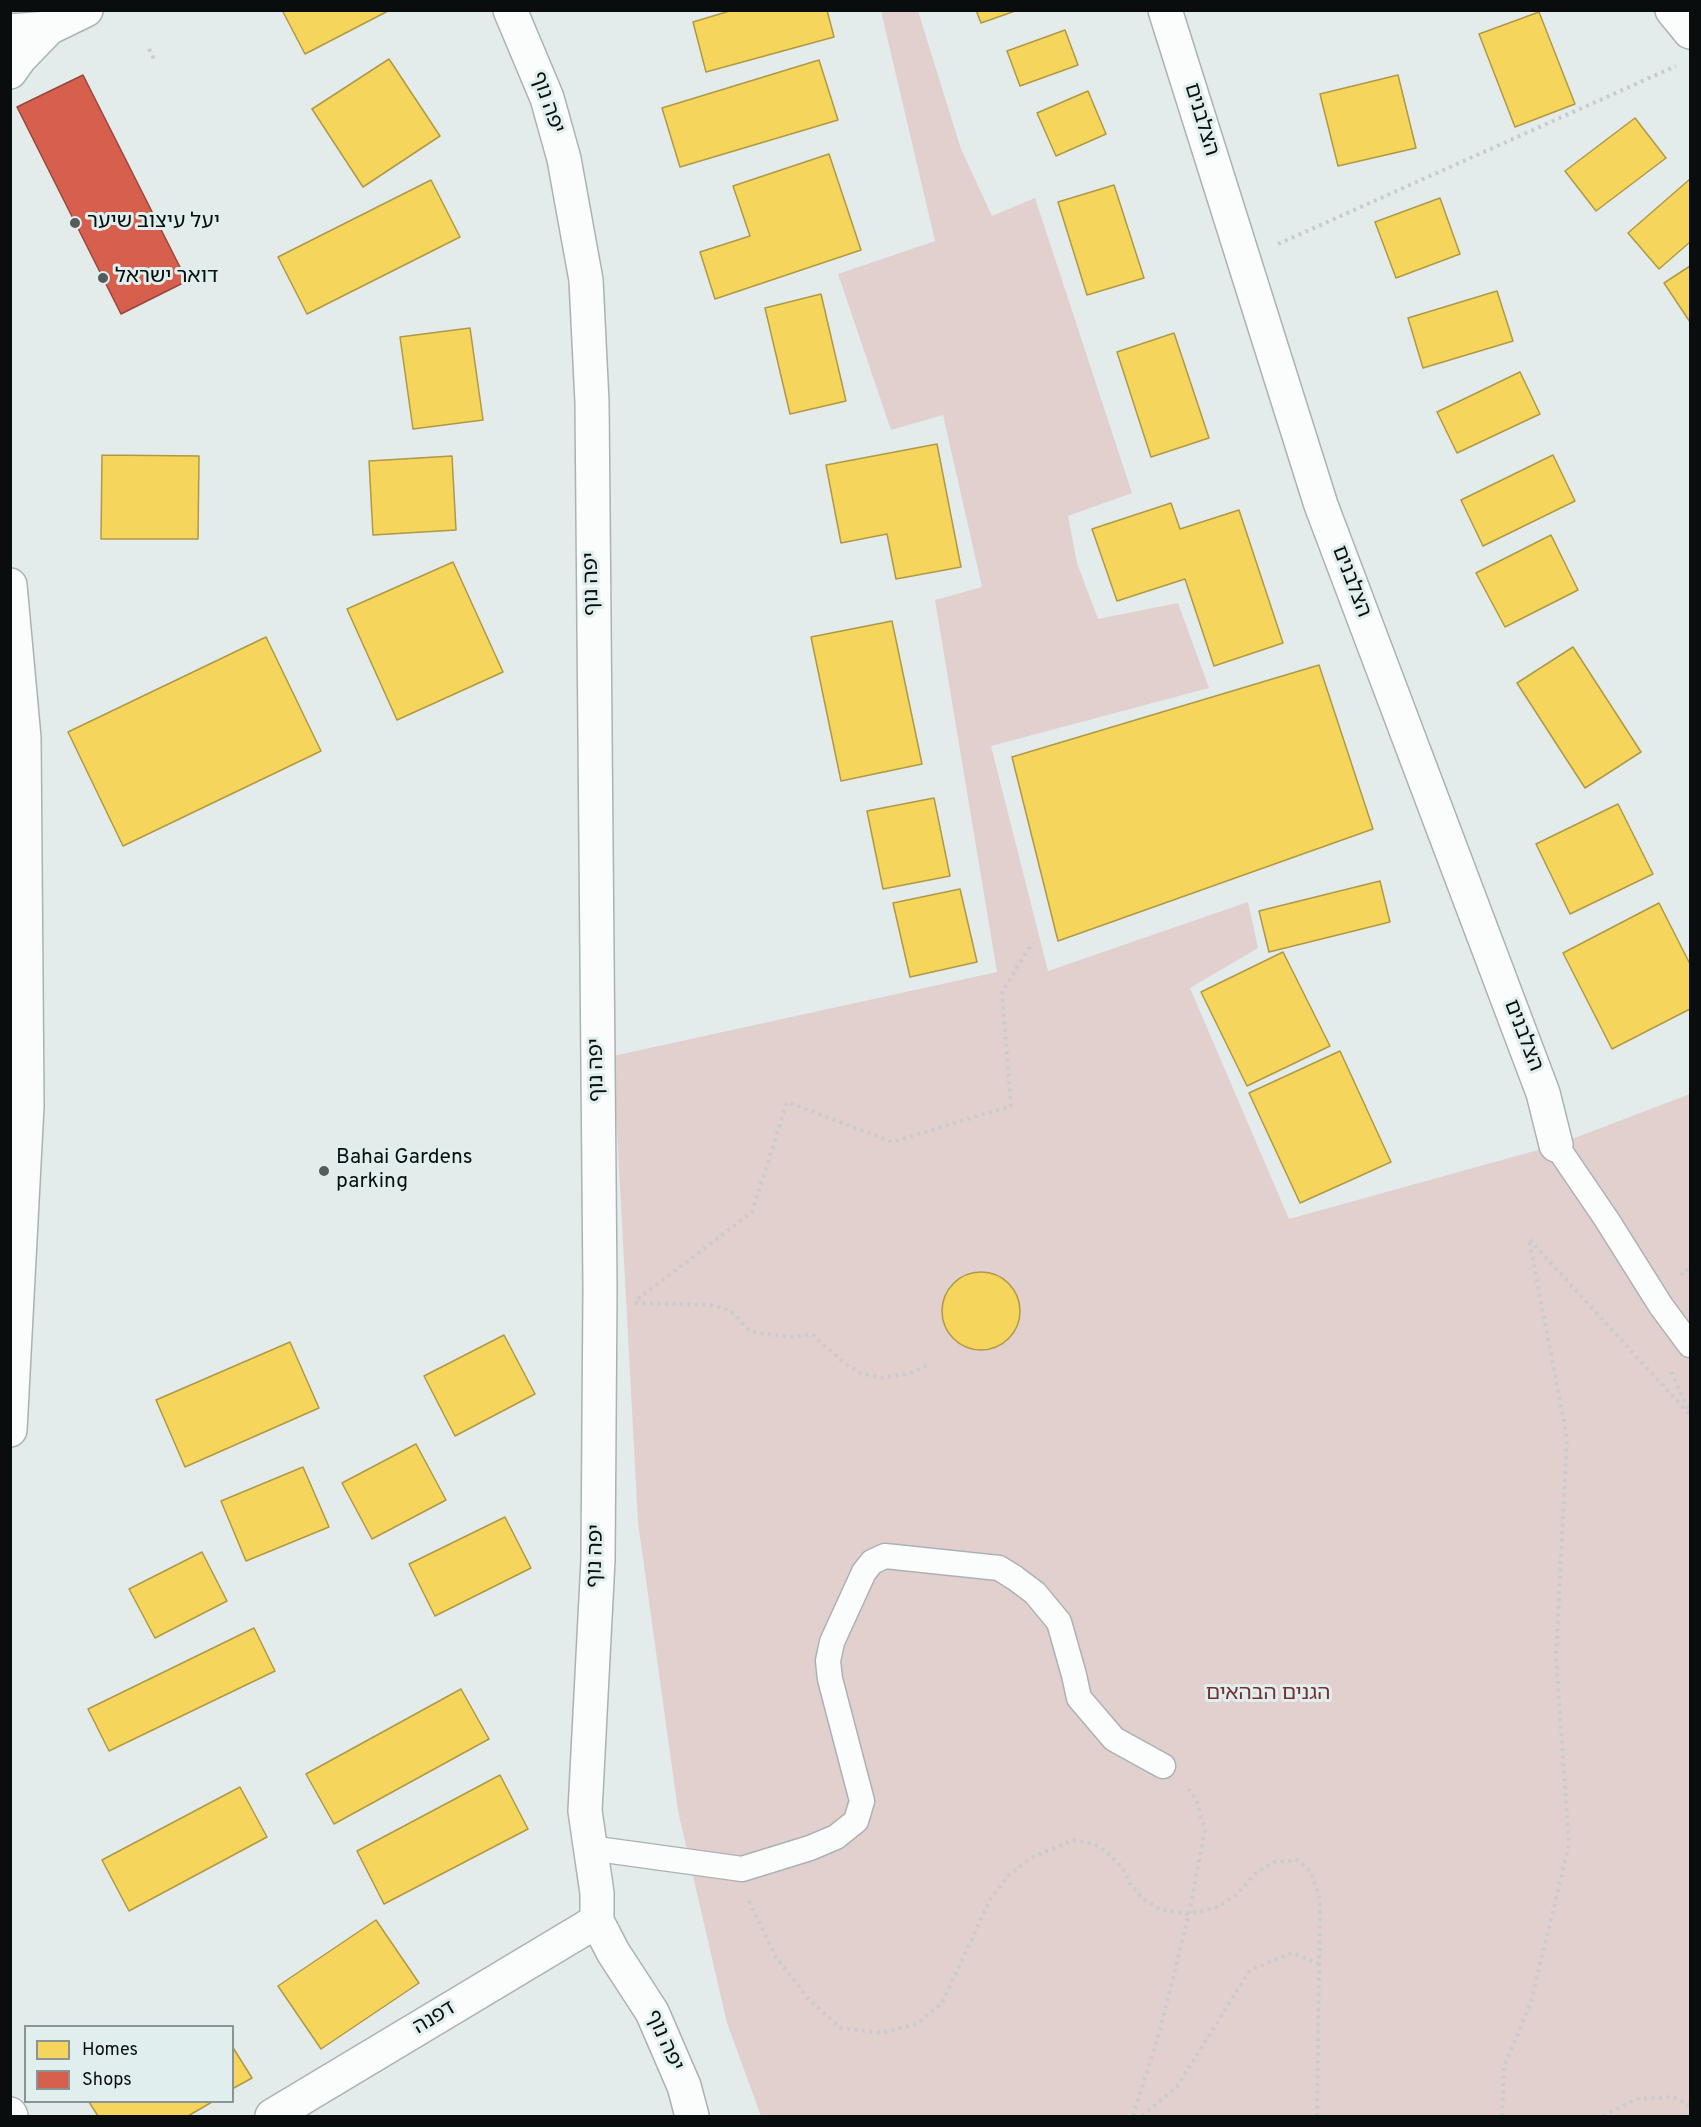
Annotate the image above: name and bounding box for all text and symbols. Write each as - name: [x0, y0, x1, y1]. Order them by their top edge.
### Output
- street label: יפה נוף: [524, 69, 568, 137]
- street label: הצלבנים: [1177, 81, 1223, 159]
- place label: יעל עיצוב שיער: [87, 210, 220, 236]
- marker: יעל עיצוב שיער: [68, 216, 82, 230]
- place label: דואר ישראל: [115, 265, 218, 291]
- marker: דואר ישראל: [96, 271, 110, 285]
- street label: הצלבנים: [1325, 543, 1375, 621]
- street label: יפה נוף: [580, 552, 606, 616]
- street label: הצלבנים: [1497, 997, 1547, 1075]
- street label: יפה נוף: [585, 1038, 611, 1102]
- place label: Bahai Gardens parking: [336, 1146, 473, 1196]
- marker: Bahai Gardens parking: [317, 1164, 331, 1178]
- street label: יפה נוף: [583, 1524, 611, 1588]
- park label: הגנים הבהאים: [1206, 1682, 1330, 1708]
- street label: דפנה: [409, 1997, 461, 2041]
- street label: יפה נוף: [639, 2007, 687, 2075]
- legend: [24, 2025, 234, 2103]
- text: Homes: [82, 2039, 138, 2062]
- text: Shops: [82, 2069, 132, 2092]

